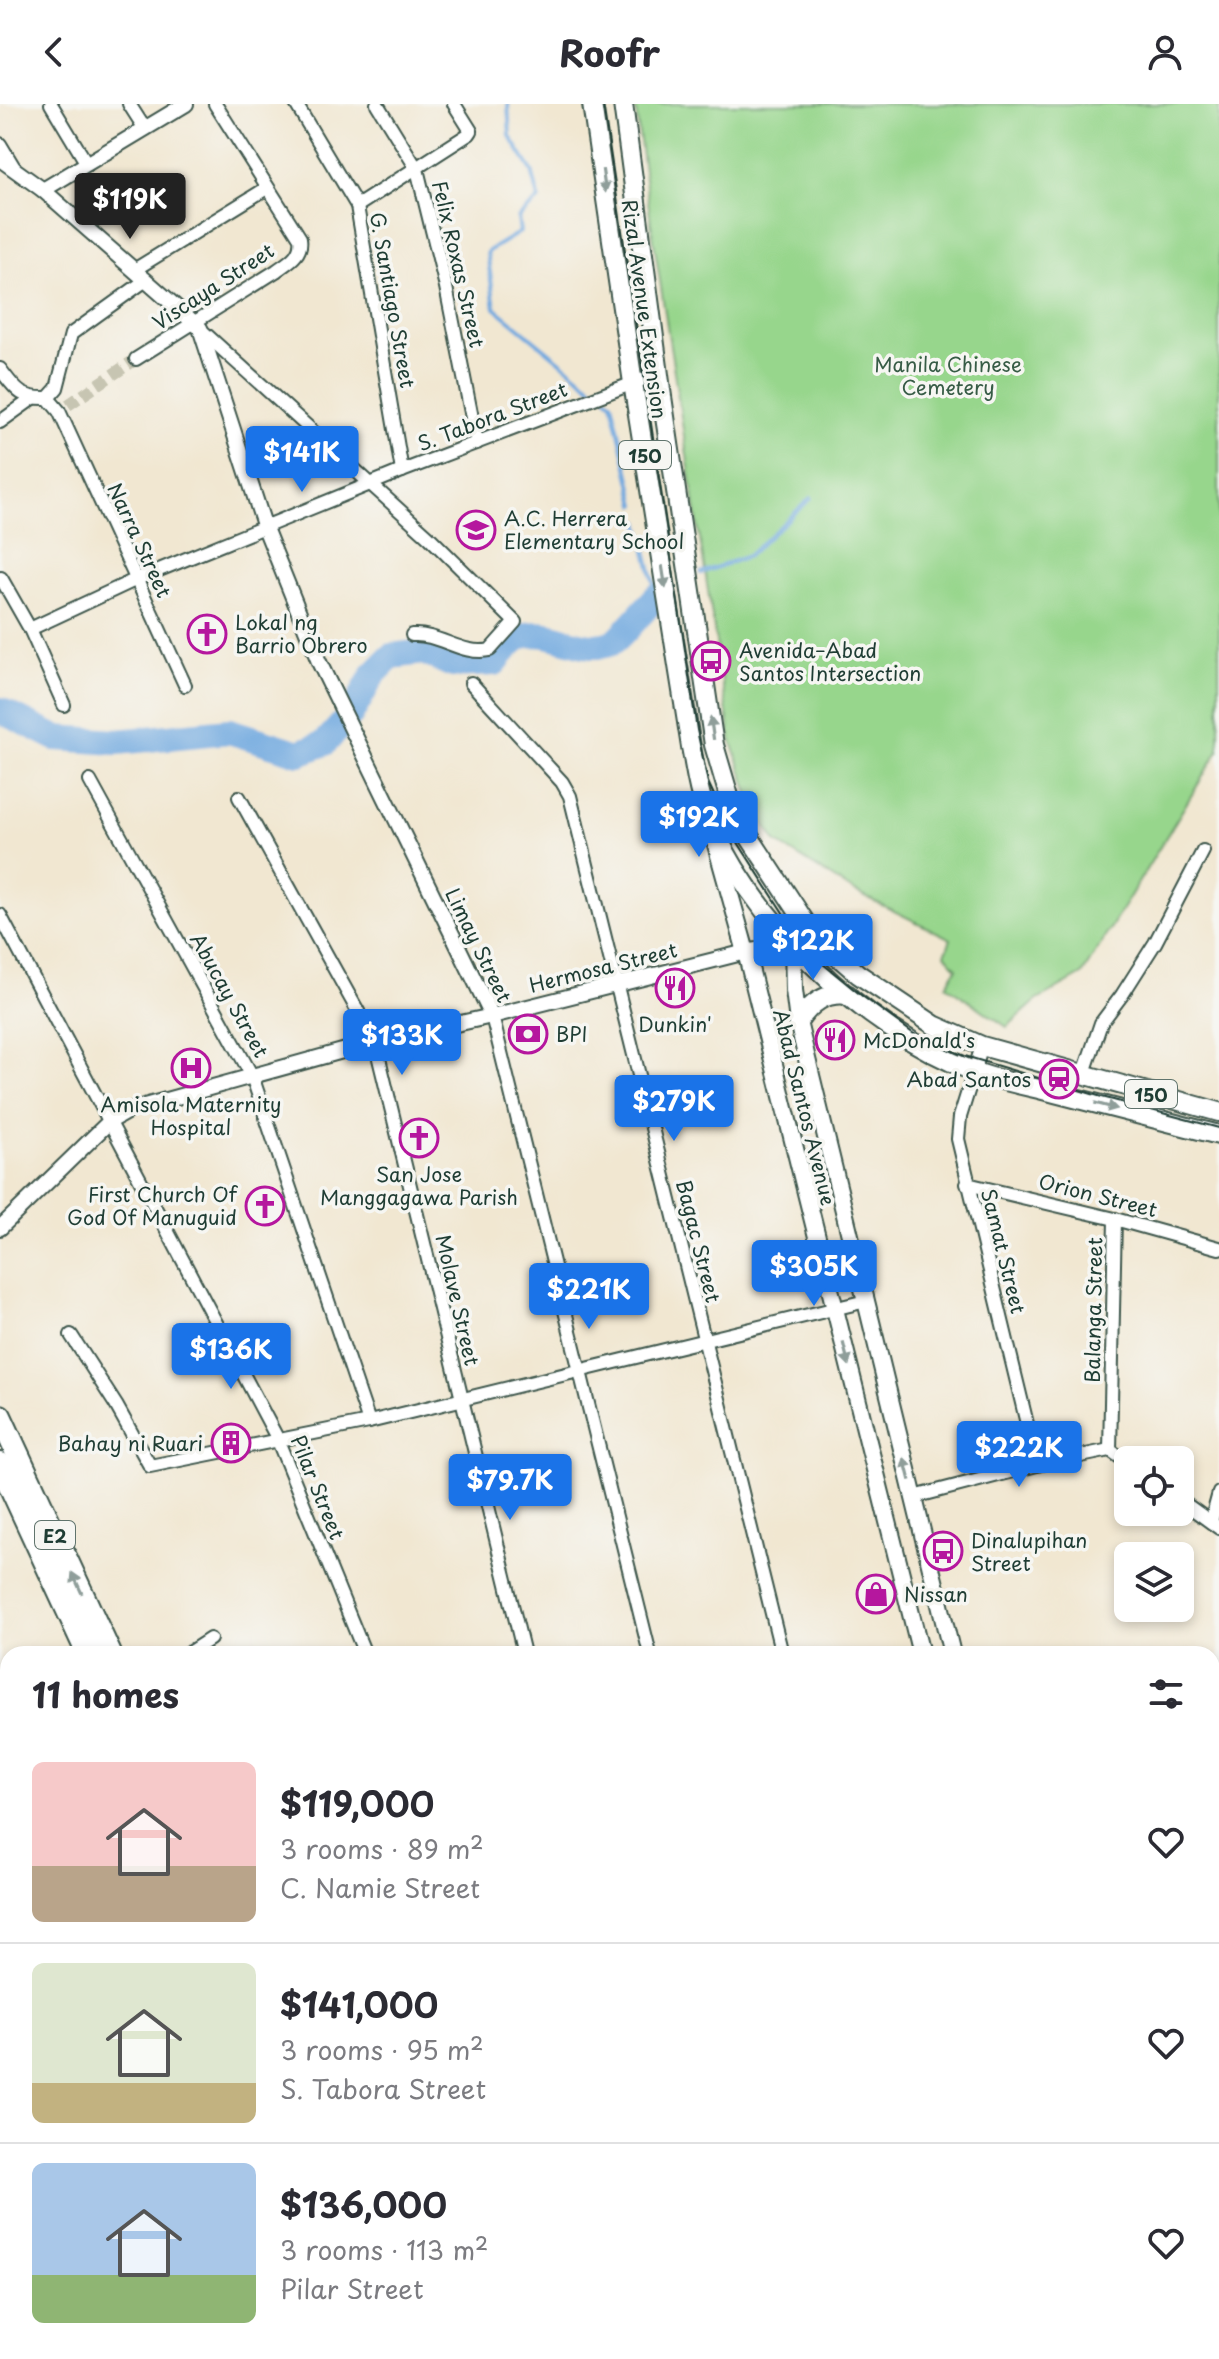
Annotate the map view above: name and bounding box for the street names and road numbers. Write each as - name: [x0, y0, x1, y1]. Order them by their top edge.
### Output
- street label: Felix Roxas Street: [425, 178, 493, 350]
- street label: Rizal Avenue Extension: [615, 197, 675, 421]
- street label: G. Santiago Street: [363, 210, 423, 390]
- street label: Viscaya Street: [146, 235, 280, 337]
- street label: S. Tabora Street: [413, 374, 571, 458]
- road number: 150: [619, 441, 671, 469]
- street label: Narra Street: [100, 478, 180, 602]
- street label: Limay Street: [438, 883, 520, 1007]
- street label: Abucay Street: [183, 927, 277, 1063]
- street label: Hermosa Street: [526, 934, 680, 1000]
- street label: Abad Santos Avenue: [766, 1006, 844, 1208]
- road number: 150: [1125, 1080, 1177, 1108]
- street label: Orion Street: [1036, 1166, 1160, 1224]
- street label: Bagac Street: [669, 1176, 729, 1306]
- street label: Samat Street: [974, 1186, 1034, 1316]
- street label: Molave Street: [428, 1232, 488, 1368]
- street label: Balanga Street: [1077, 1237, 1109, 1383]
- street label: Pilar Street: [283, 1430, 353, 1544]
- road number: E2: [35, 1521, 75, 1549]

